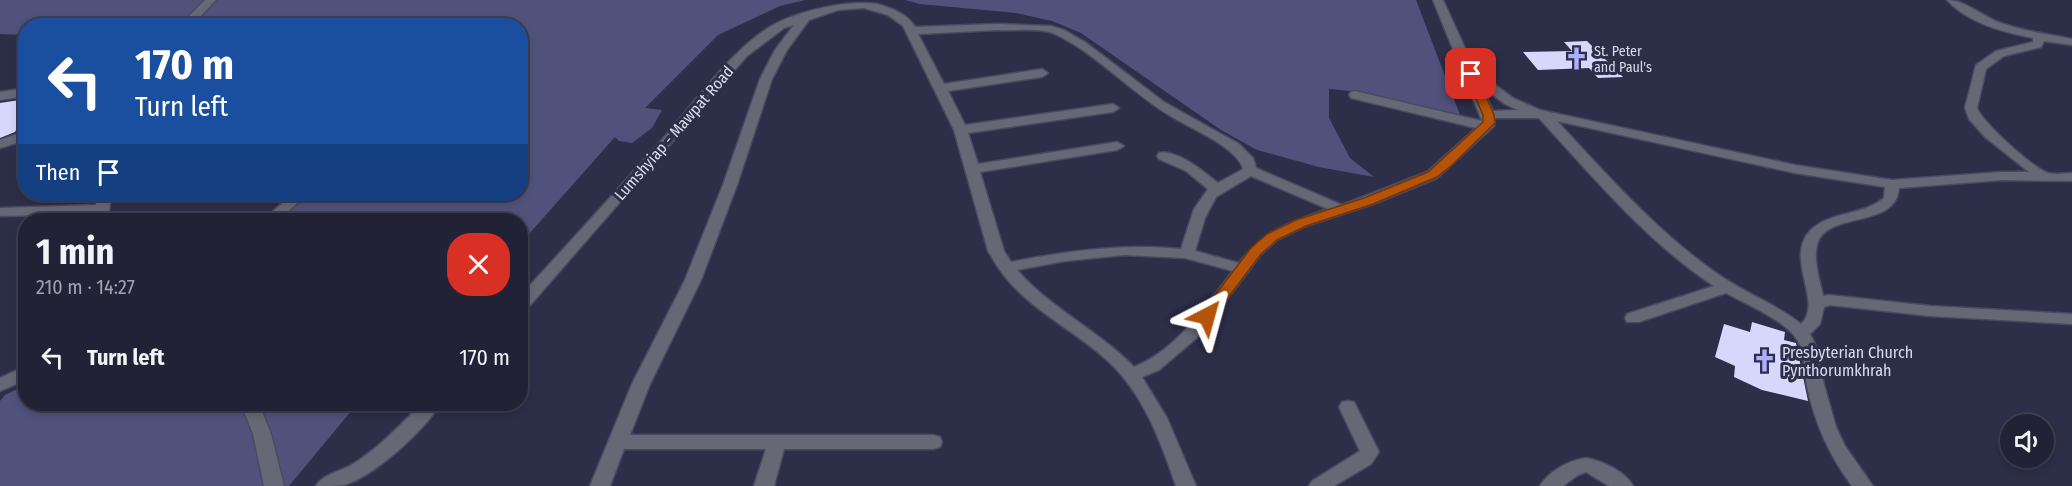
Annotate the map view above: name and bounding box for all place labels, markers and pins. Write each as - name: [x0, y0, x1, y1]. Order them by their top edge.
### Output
- place label: St. Peter and Paul's: [1594, 43, 1652, 76]
- church icon: St. Peter and Paul's: [1563, 46, 1589, 72]
- pin: [1445, 48, 1496, 99]
- place label: Presbyterian Church Pynthorumkhrah: [1782, 343, 1913, 380]
- church icon: Presbyterian Church Pynthorumkhrah: [1751, 348, 1777, 374]

